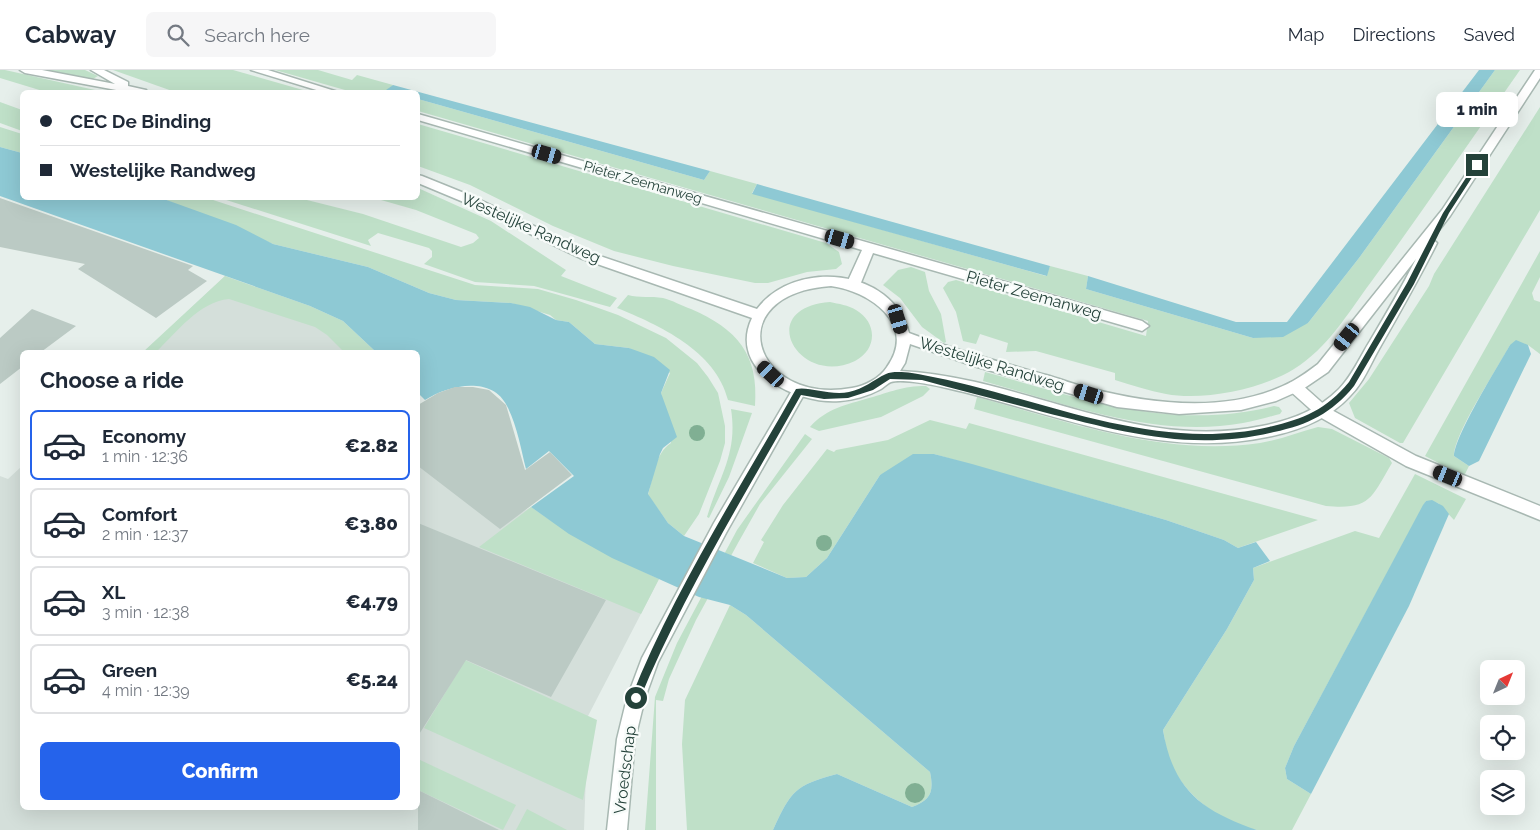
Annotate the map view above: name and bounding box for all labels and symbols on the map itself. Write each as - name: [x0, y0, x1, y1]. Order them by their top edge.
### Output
- callout: 1 min: [1436, 92, 1518, 128]
- car: [530, 143, 563, 165]
- route end: [1466, 154, 1488, 176]
- street label: Pieter Zeemanweg: [582, 157, 704, 207]
- street label: Westelijke Randweg: [458, 189, 604, 267]
- car: [823, 228, 856, 250]
- street label: Pieter Zeemanweg: [964, 267, 1104, 323]
- car: [886, 302, 909, 336]
- car: [1331, 321, 1362, 353]
- street label: Westelijke Randweg: [917, 333, 1067, 395]
- car: [754, 358, 787, 390]
- car: [1072, 382, 1105, 406]
- car: [1431, 463, 1464, 489]
- north arrow: [1480, 660, 1525, 705]
- route start: [625, 687, 647, 709]
- street label: Vroedschap: [610, 725, 640, 815]

